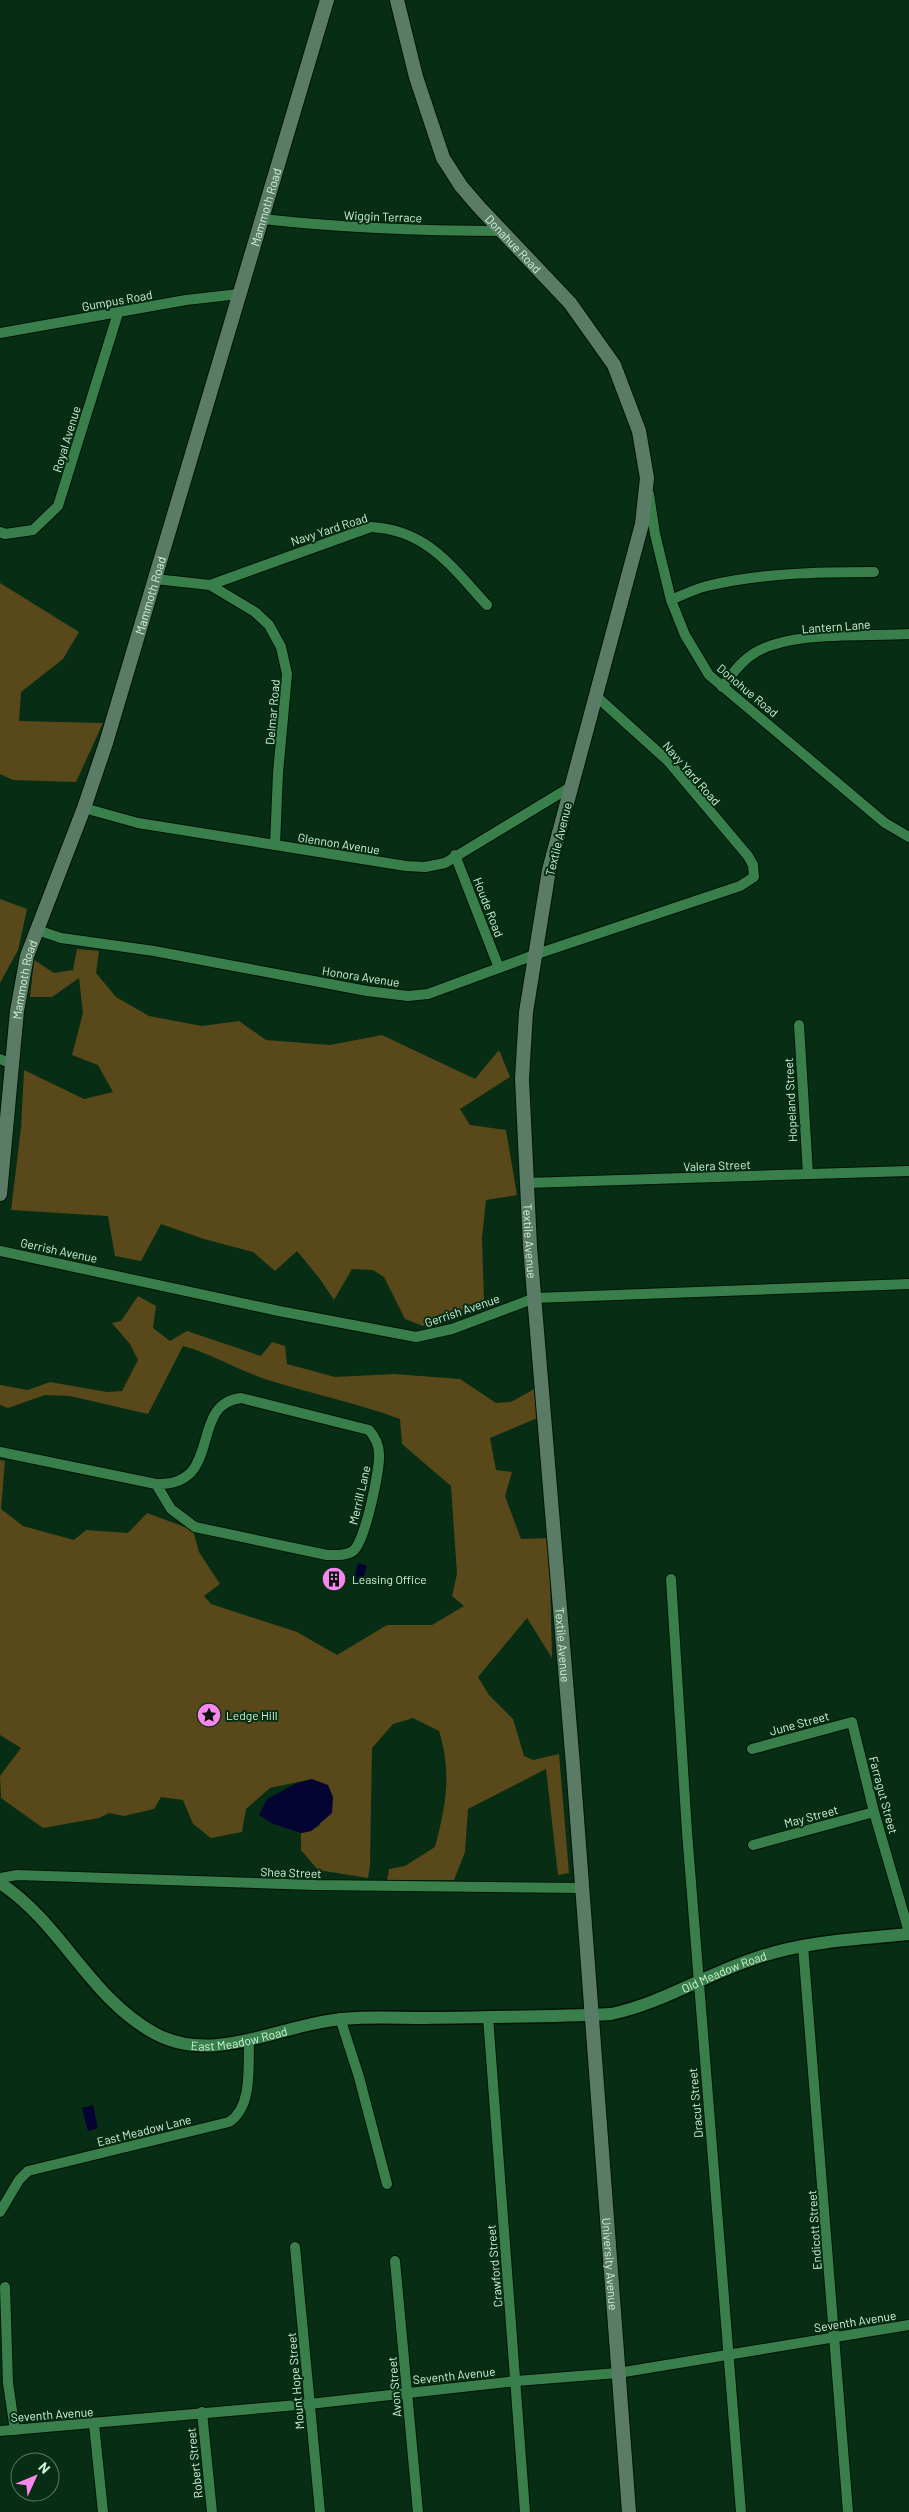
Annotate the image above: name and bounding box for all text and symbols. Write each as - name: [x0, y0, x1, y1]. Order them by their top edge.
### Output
- street label: Mammoth Road: [247, 166, 284, 248]
- street label: Wiggin Terrace: [344, 208, 422, 224]
- street label: Donahue Road: [483, 212, 544, 276]
- street label: Gumpus Road: [81, 287, 153, 313]
- street label: Royal Avenue: [49, 404, 83, 474]
- street label: Navy Yard Road: [289, 510, 369, 548]
- street label: Mammoth Road: [132, 555, 168, 636]
- street label: Lantern Lane: [801, 617, 871, 635]
- street label: Donohue Road: [715, 660, 781, 720]
- street label: Delmar Road: [262, 679, 282, 745]
- street label: Navy Yard Road: [660, 738, 724, 808]
- street label: Textile Avenue: [542, 801, 574, 877]
- street label: Glennon Avenue: [297, 830, 381, 856]
- street label: Houde Road: [471, 875, 507, 939]
- street label: Mammoth Road: [9, 938, 40, 1020]
- street label: Honora Avenue: [321, 963, 401, 989]
- street label: Hopeland Street: [781, 1058, 799, 1142]
- street label: Valera Street: [683, 1157, 751, 1173]
- street label: Textile Avenue: [521, 1203, 540, 1279]
- street label: Gerrish Avenue: [19, 1235, 99, 1265]
- street label: Gerrish Avenue: [423, 1291, 501, 1329]
- street label: Merrill Lane: [345, 1464, 373, 1526]
- building icon: Leasing Office: [321, 1566, 347, 1592]
- place label: Leasing Office: [352, 1572, 427, 1586]
- street label: Textile Avenue: [553, 1607, 573, 1683]
- place icon: Ledge Hill: [196, 1702, 222, 1728]
- place label: Ledge Hill: [226, 1708, 277, 1722]
- street label: June Street: [768, 1708, 830, 1738]
- street label: Farragut Street: [867, 1755, 901, 1835]
- street label: May Street: [782, 1802, 840, 1830]
- street label: Shea Street: [260, 1864, 322, 1880]
- street label: Old Meadow Road: [679, 1948, 768, 1995]
- street label: East Meadow Road: [190, 2023, 289, 2053]
- street label: Dracut Street: [685, 2067, 705, 2139]
- street label: East Meadow Lane: [95, 2112, 193, 2148]
- street label: Endicott Street: [804, 2190, 824, 2270]
- street label: University Avenue: [600, 2217, 621, 2311]
- street label: Crawford Street: [483, 2224, 505, 2308]
- street label: Seventh Avenue: [813, 2308, 897, 2334]
- street label: Mount Hope Street: [284, 2332, 306, 2430]
- street label: Avon Street: [384, 2356, 404, 2418]
- street label: Seventh Avenue: [412, 2364, 496, 2386]
- street label: Seventh Avenue: [10, 2404, 94, 2424]
- street label: Robert Street: [183, 2427, 205, 2499]
- north arrow: [10, 2452, 60, 2502]
- text: N: [35, 2458, 54, 2477]

